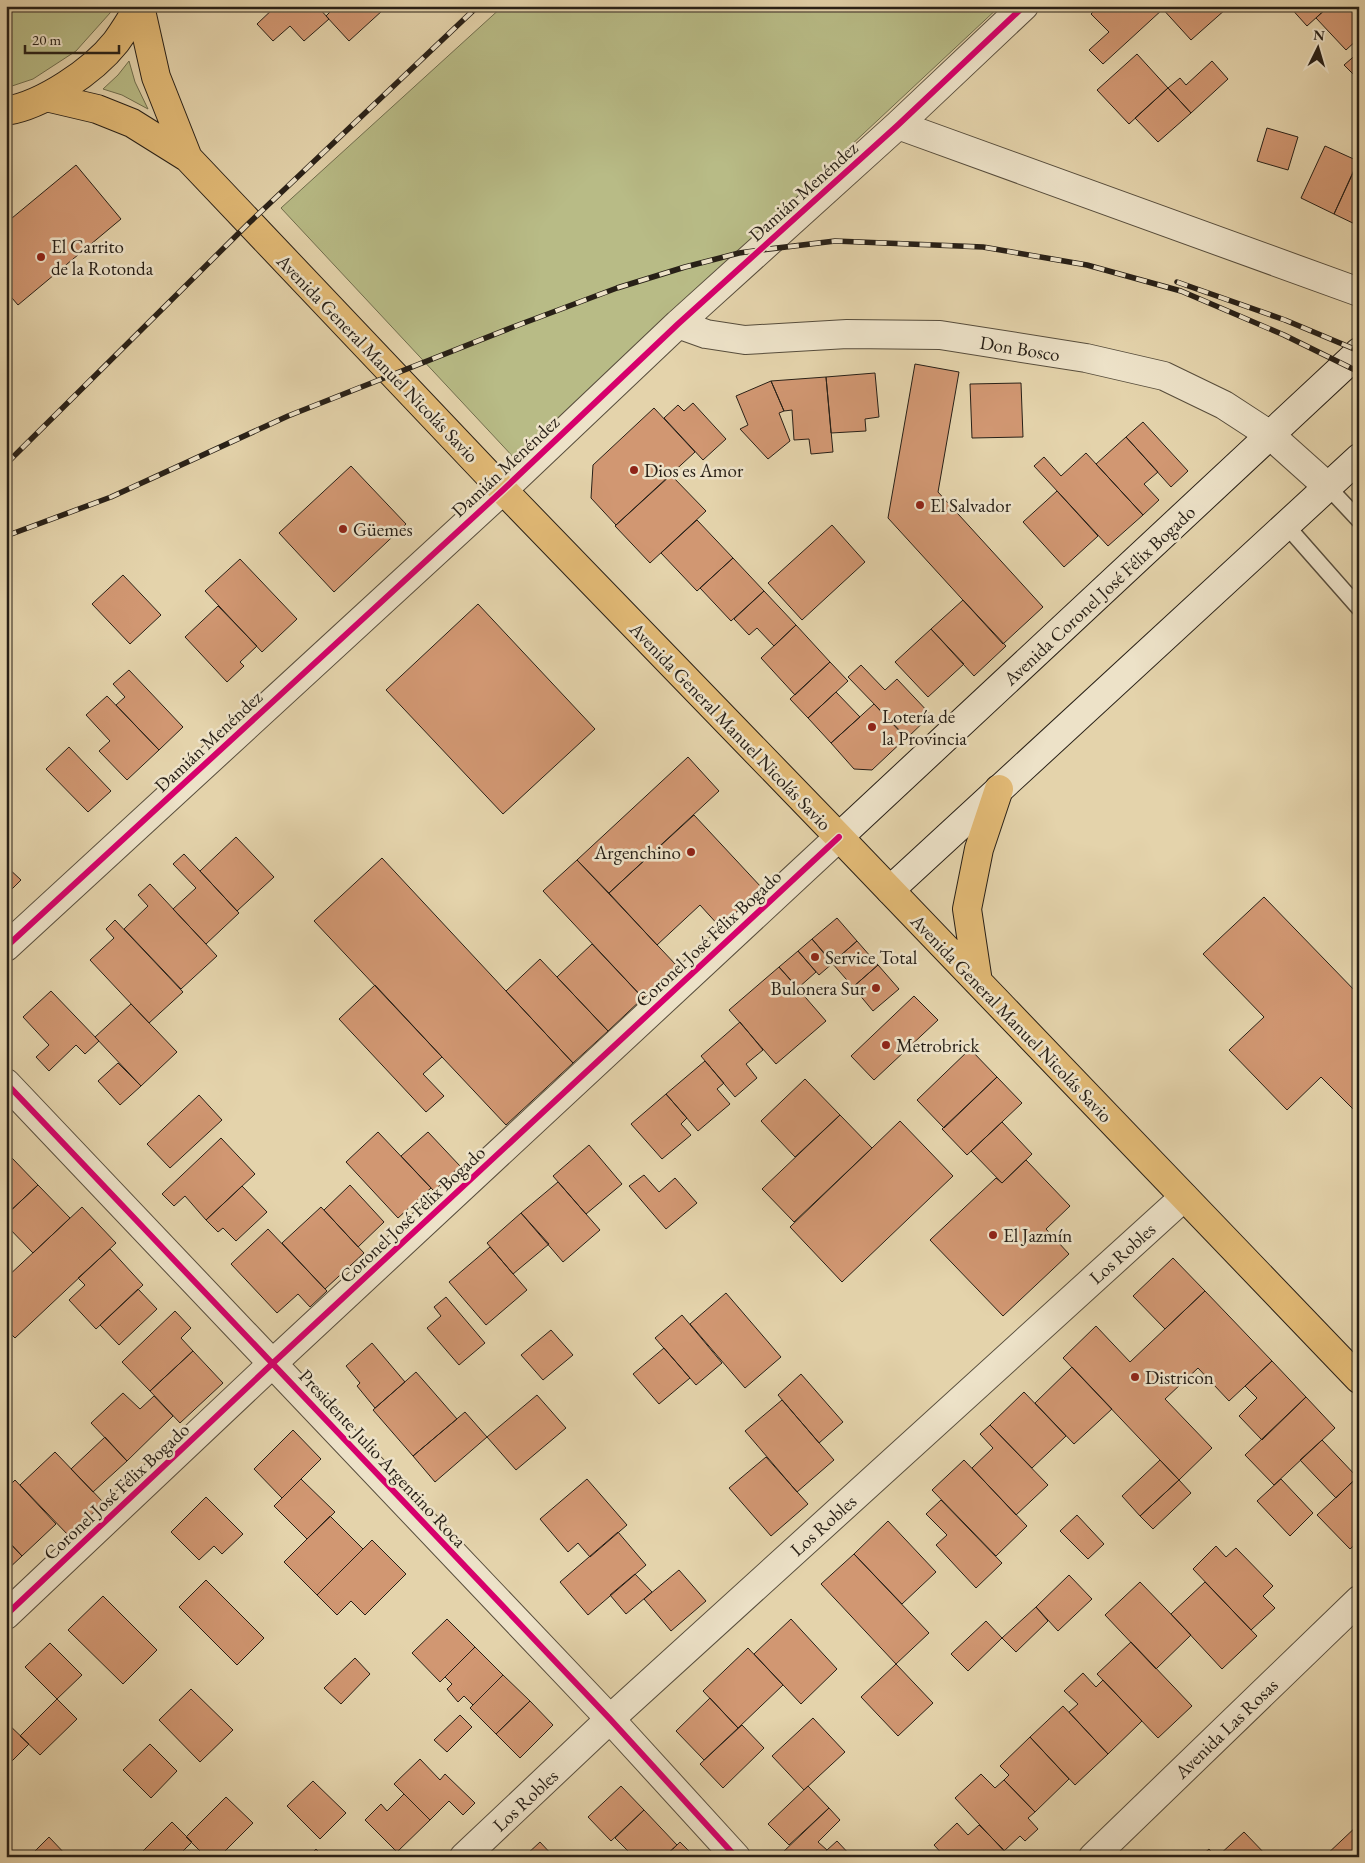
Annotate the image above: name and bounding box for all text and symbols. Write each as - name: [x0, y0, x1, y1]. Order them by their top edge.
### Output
- scale bar: [25, 22, 119, 54]
- north arrow: [1292, 22, 1342, 72]
- text: N: [1313, 26, 1326, 45]
- text: 20 m: [32, 30, 61, 49]
- street label: Damián Menéndez: [743, 135, 864, 247]
- place label: El Carrito de la Rotonda: [51, 234, 154, 281]
- street label: Avenida General Manuel Nicolás Savio: [271, 248, 484, 468]
- marker: El Carrito de la Rotonda: [35, 251, 47, 263]
- street label: Don Bosco: [978, 330, 1062, 367]
- street label: Damián Menéndez: [446, 409, 565, 523]
- place label: Dios es Amor: [644, 458, 744, 483]
- marker: Dios es Amor: [628, 464, 640, 476]
- place label: El Salvador: [930, 493, 1012, 518]
- marker: El Salvador: [914, 499, 926, 511]
- street label: Avenida Coronel José Félix Bogado: [997, 500, 1201, 692]
- place label: Güemes: [353, 517, 413, 542]
- marker: Güemes: [337, 523, 349, 535]
- street label: Avenida General Manuel Nicolás Savio: [624, 616, 837, 836]
- street label: Damián Menéndez: [149, 684, 268, 798]
- place label: Lotería de la Provincia: [882, 704, 967, 751]
- marker: Lotería de la Provincia: [866, 721, 878, 733]
- place label: Argenchino: [593, 840, 681, 865]
- marker: Argenchino: [685, 846, 697, 858]
- street label: Coronel José Félix Bogado: [630, 864, 787, 1013]
- street label: Avenida General Manuel Nicolás Savio: [905, 908, 1118, 1128]
- place label: Service Total: [825, 945, 918, 970]
- marker: Service Total: [809, 951, 821, 963]
- place label: Bulonera Sur: [771, 976, 867, 1001]
- marker: Bulonera Sur: [870, 982, 882, 994]
- place label: Metrobrick: [896, 1033, 980, 1058]
- marker: Metrobrick: [880, 1039, 892, 1051]
- street label: Coronel José Félix Bogado: [334, 1140, 491, 1289]
- street label: Los Robles: [1084, 1217, 1161, 1290]
- place label: El Jazmín: [1003, 1223, 1072, 1248]
- marker: El Jazmín: [987, 1229, 999, 1241]
- street label: Presidente Julio Argentino Roca: [293, 1364, 472, 1553]
- place label: Districon: [1145, 1365, 1214, 1390]
- marker: Districon: [1129, 1371, 1141, 1383]
- street label: Coronel José Félix Bogado: [38, 1417, 195, 1566]
- street label: Los Robles: [785, 1489, 862, 1562]
- street label: Avenida Las Rosas: [1169, 1673, 1283, 1785]
- street label: Los Robles: [487, 1764, 563, 1837]

